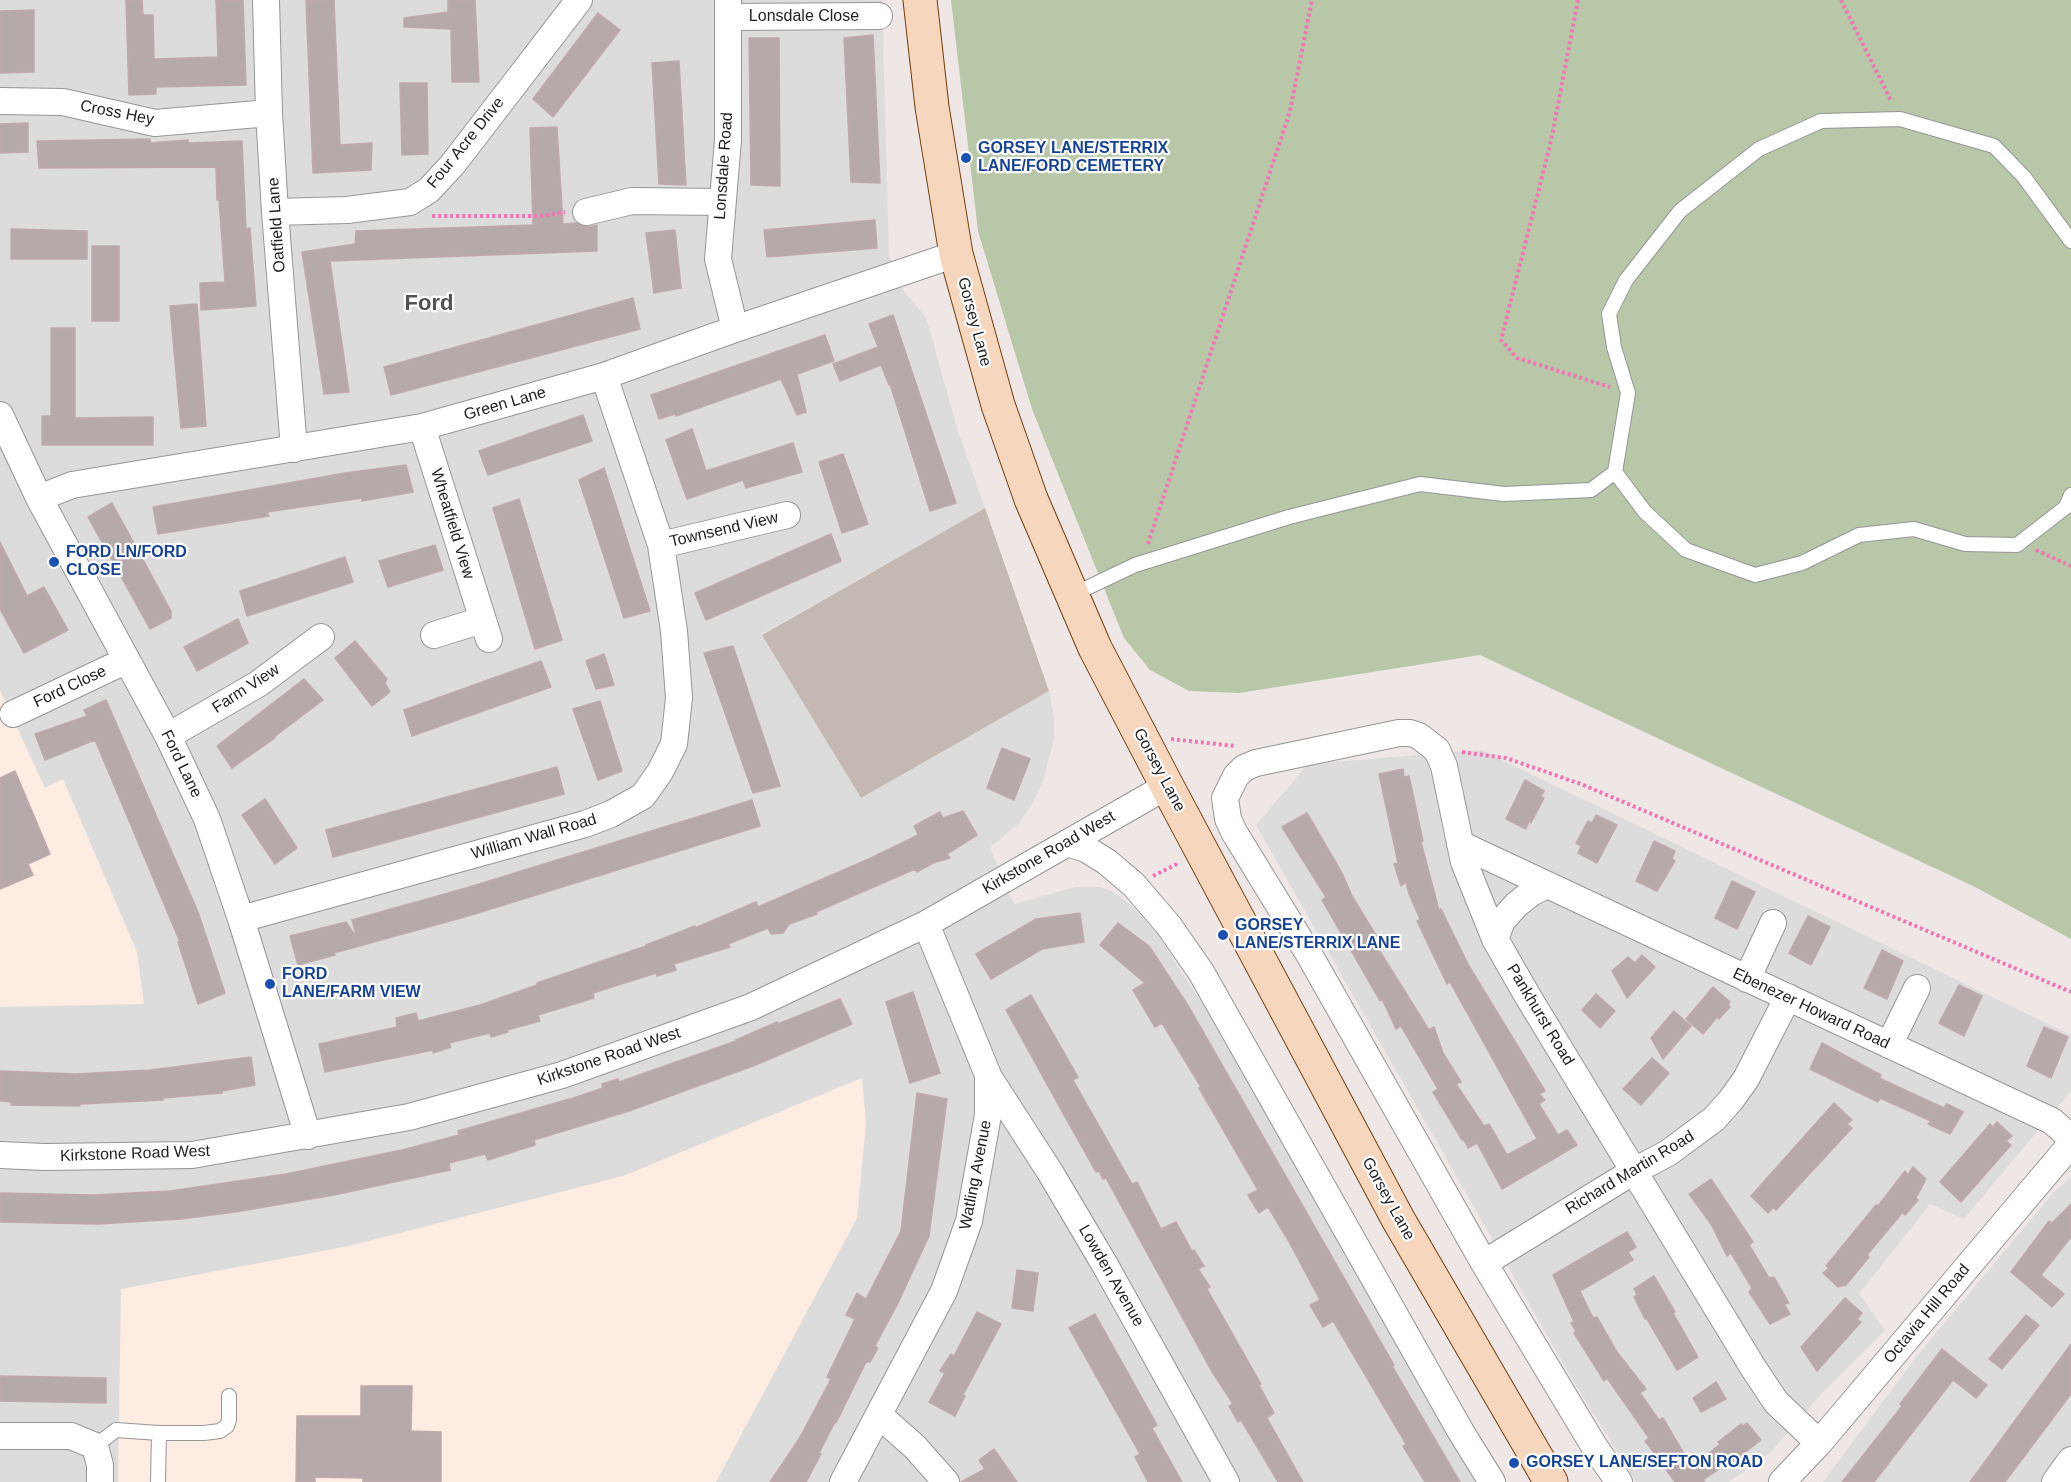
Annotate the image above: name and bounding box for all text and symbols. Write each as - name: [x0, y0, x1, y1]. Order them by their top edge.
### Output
- street label: Lonsdale Close: [749, 7, 859, 27]
- street label: Four Acre Drive: [423, 93, 509, 193]
- street label: Cross Hey: [79, 96, 155, 130]
- street label: Lonsdale Road: [711, 112, 737, 220]
- place label: GORSEY LANE/STERRIX LANE/FORD CEMETERY: [978, 139, 1168, 177]
- marker: GORSEY LANE/STERRIX LANE/FORD CEMETERY: [959, 151, 973, 165]
- street label: Oatfield Lane: [264, 177, 290, 273]
- street label: Gorsey Lane: [953, 275, 995, 369]
- district label: Ford: [405, 291, 453, 317]
- street label: Green Lane: [462, 383, 548, 425]
- street label: Wheatfield View: [426, 466, 478, 582]
- street label: Townsend View: [668, 508, 780, 552]
- place label: FORD LN/FORD CLOSE: [66, 543, 187, 581]
- marker: FORD LN/FORD CLOSE: [47, 555, 61, 569]
- street label: Farm View: [209, 660, 283, 718]
- street label: Ford Close: [30, 662, 110, 712]
- street label: Gorsey Lane: [1129, 725, 1189, 815]
- street label: Ford Lane: [156, 727, 206, 801]
- street label: Kirkstone Road West: [979, 807, 1119, 899]
- street label: William Wall Road: [469, 810, 599, 864]
- place label: GORSEY LANE/STERRIX LANE: [1235, 916, 1400, 954]
- marker: GORSEY LANE/STERRIX LANE: [1216, 928, 1230, 942]
- street label: Pankhurst Road: [1502, 961, 1578, 1069]
- street label: Ebenezer Howard Road: [1730, 964, 1892, 1054]
- place label: FORD LANE/FARM VIEW: [282, 965, 421, 1003]
- marker: FORD LANE/FARM VIEW: [263, 977, 277, 991]
- street label: Kirkstone Road West: [535, 1024, 683, 1090]
- street label: Watling Avenue: [956, 1119, 996, 1231]
- street label: Richard Martin Road: [1562, 1127, 1698, 1219]
- street label: Kirkstone Road West: [60, 1142, 210, 1166]
- street label: Gorsey Lane: [1357, 1154, 1419, 1244]
- street label: Lowden Avenue: [1074, 1222, 1148, 1330]
- street label: Octavia Hill Road: [1880, 1260, 1974, 1368]
- place label: GORSEY LANE/SEFTON ROAD: [1526, 1453, 1763, 1473]
- marker: GORSEY LANE/SEFTON ROAD: [1507, 1456, 1521, 1470]

